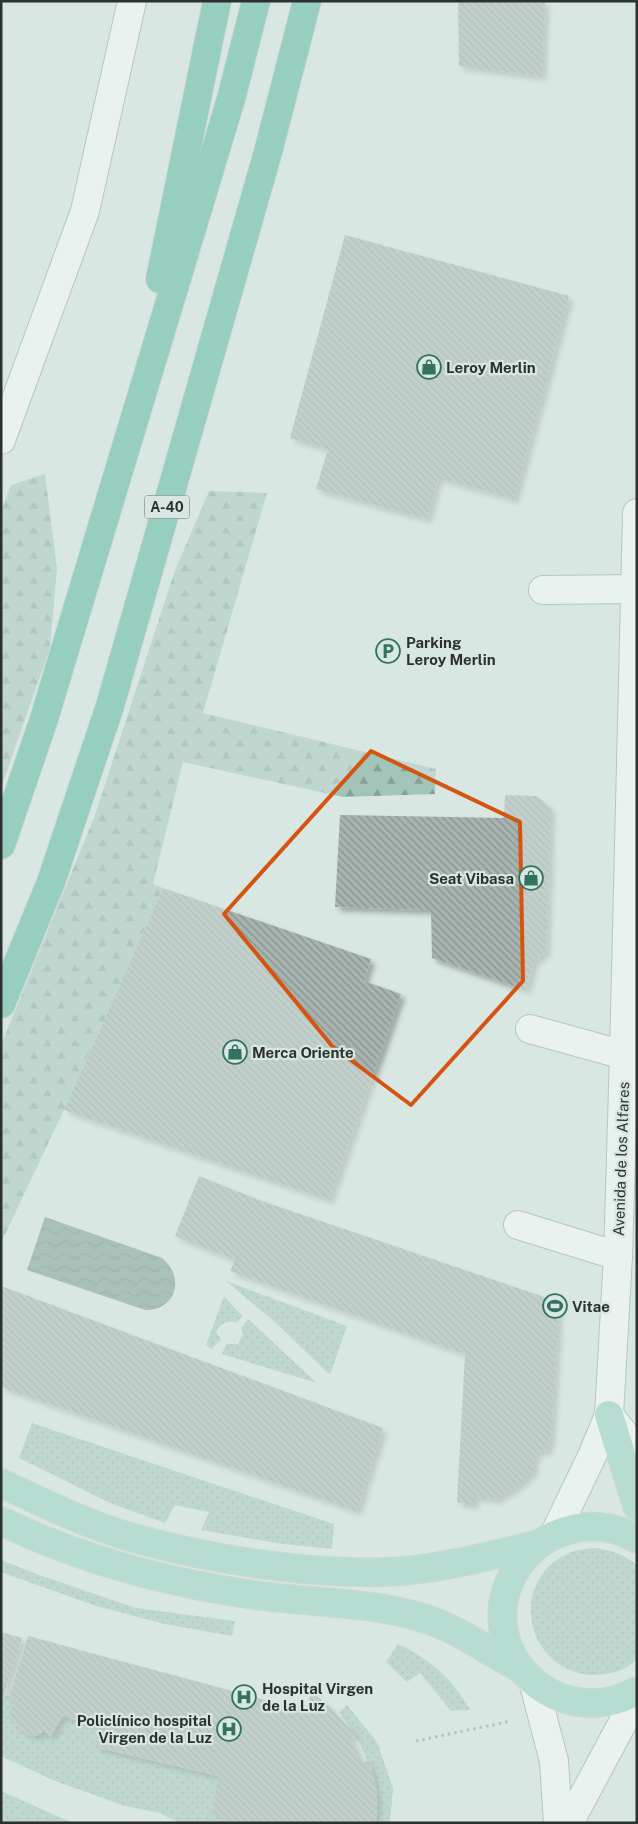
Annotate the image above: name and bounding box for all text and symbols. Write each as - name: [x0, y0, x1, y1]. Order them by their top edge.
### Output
- shop icon: Leroy Merlin: [416, 354, 442, 380]
- place label: Leroy Merlin: [446, 359, 536, 376]
- road number: A-40: [144, 496, 190, 518]
- place label: Parking Leroy Merlin: [406, 634, 496, 668]
- parking icon: Parking Leroy Merlin: [375, 638, 401, 664]
- shop icon: Seat Vibasa: [518, 865, 544, 891]
- place label: Seat Vibasa: [429, 870, 514, 887]
- shop icon: Merca Oriente: [222, 1039, 248, 1065]
- place label: Merca Oriente: [252, 1044, 354, 1061]
- street label: Avenida de los Alfares: [610, 1082, 632, 1236]
- sports icon: Vitae: [542, 1293, 568, 1319]
- place label: Vitae: [572, 1298, 610, 1315]
- place label: Hospital Virgen de la Luz: [262, 1680, 373, 1714]
- hospital icon: Hospital Virgen de la Luz: [231, 1684, 257, 1710]
- place label: Policlínico hospital Virgen de la Luz: [77, 1712, 212, 1746]
- hospital icon: Policlínico hospital Virgen de la Luz: [216, 1716, 242, 1742]

